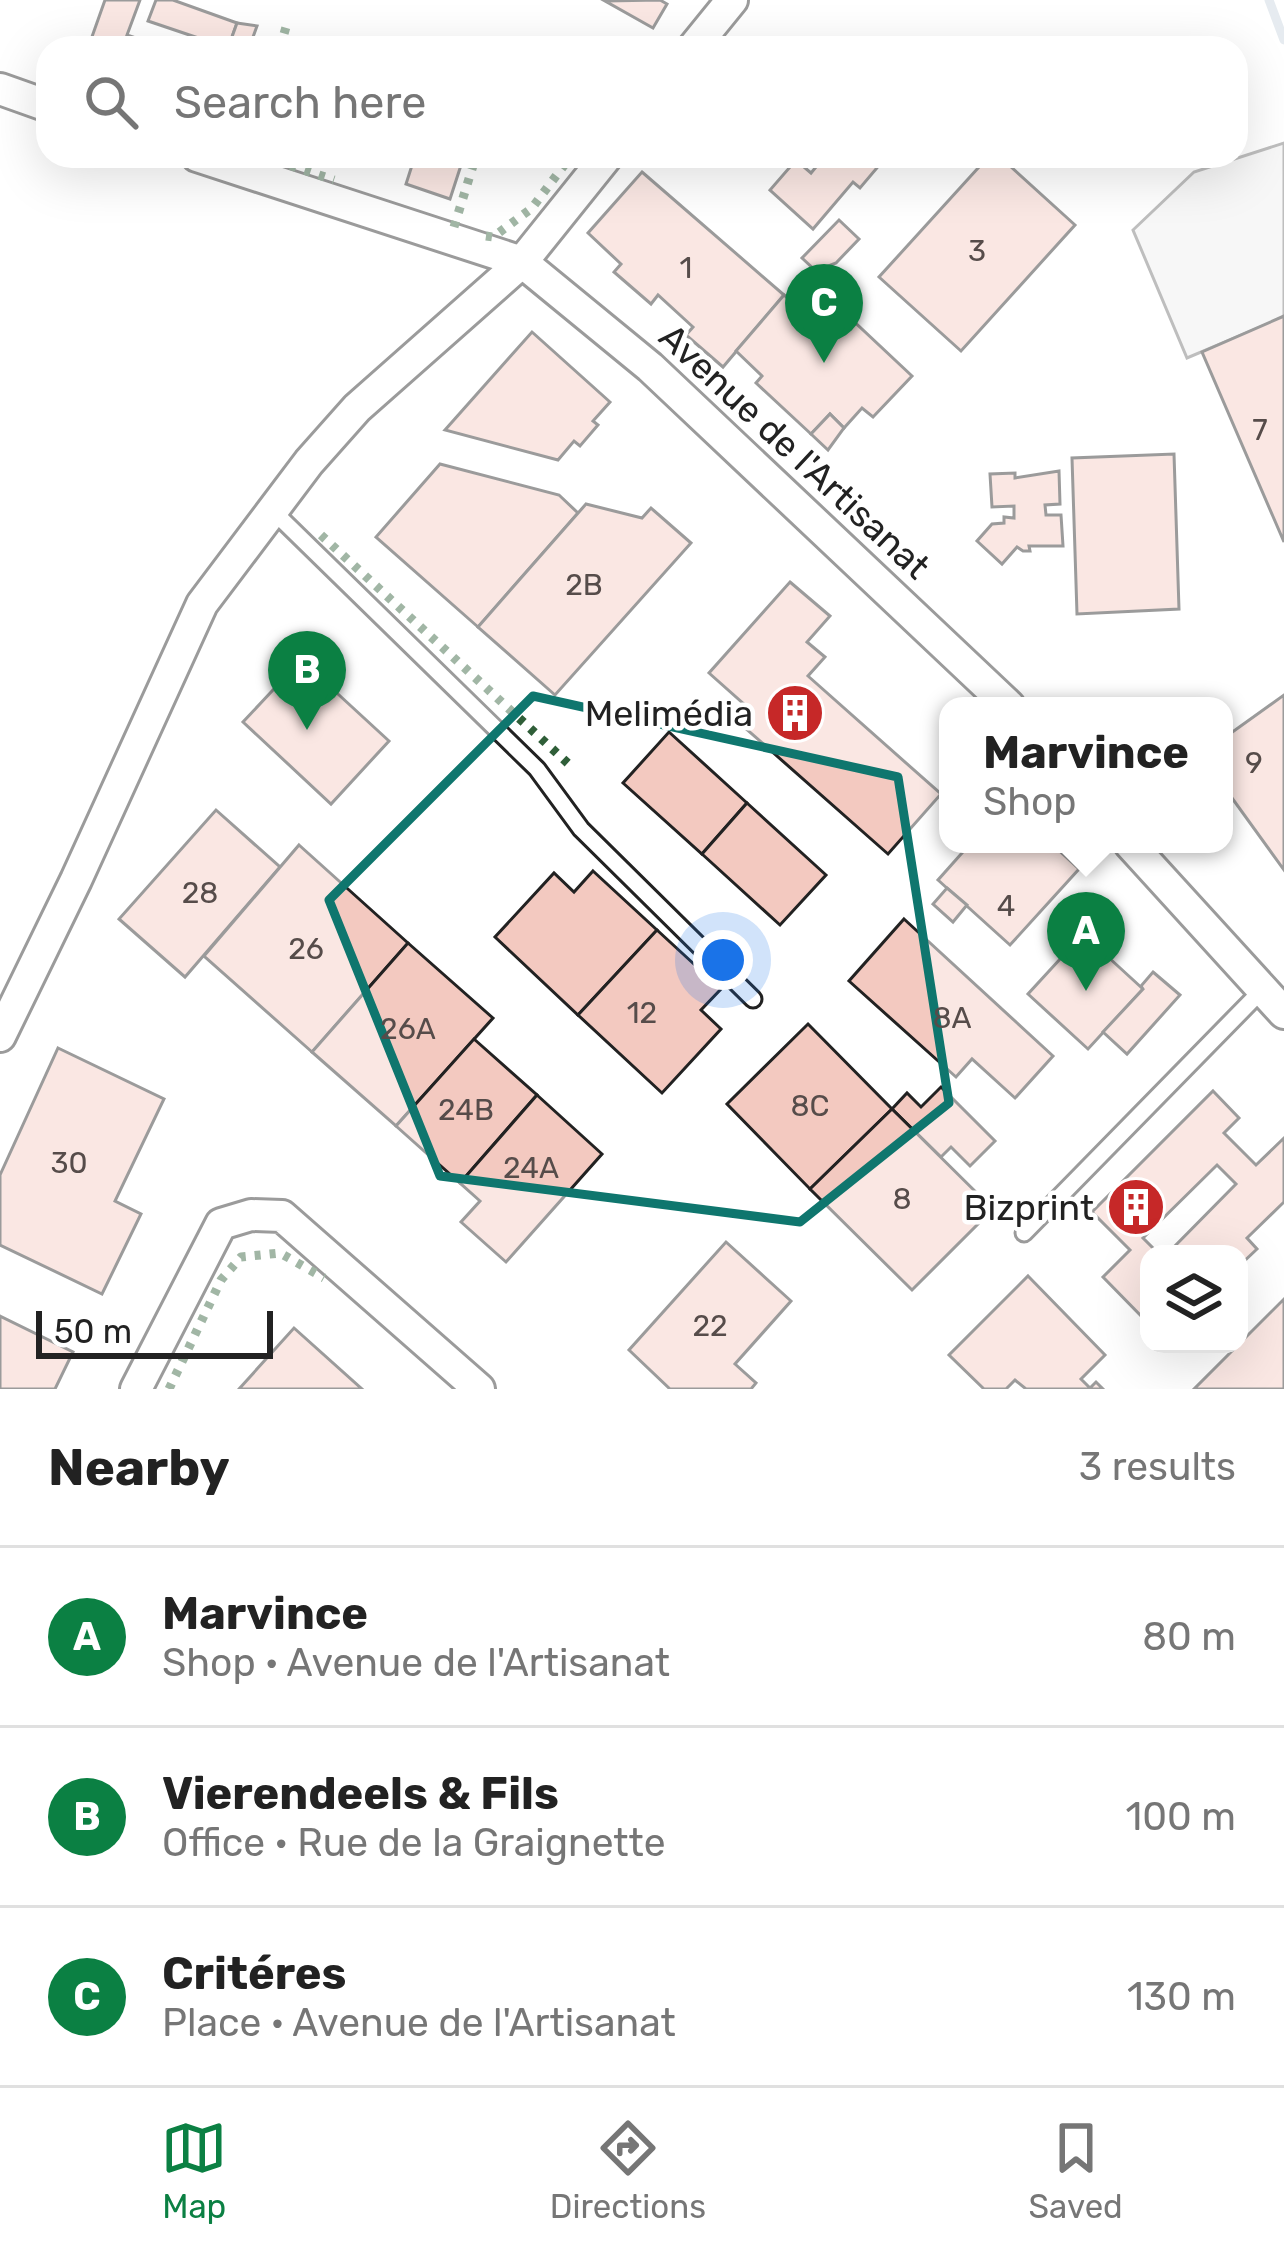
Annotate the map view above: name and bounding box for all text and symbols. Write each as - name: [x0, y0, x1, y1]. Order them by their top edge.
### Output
- search box: [36, 36, 1248, 168]
- icon: search: [78, 69, 144, 135]
- text: Search here: [174, 76, 426, 129]
- house number: 3: [968, 233, 986, 269]
- house number: 1: [680, 250, 692, 286]
- pin: C: [785, 264, 863, 363]
- street label: Avenue de l'Artisanat: [651, 315, 939, 588]
- house number: 7: [1252, 412, 1268, 448]
- house number: 2B: [565, 567, 603, 603]
- pin: B: [268, 631, 346, 730]
- building icon: Melimédia: [764, 682, 826, 744]
- place label: Melimédia: [585, 692, 753, 735]
- popup: [939, 697, 1233, 853]
- text: Marvince: [983, 726, 1189, 779]
- house number: 9: [1245, 745, 1263, 781]
- text: Shop: [983, 779, 1077, 825]
- house number: 28: [182, 875, 218, 911]
- house number: 4: [997, 888, 1015, 924]
- pin: A: [1047, 892, 1125, 991]
- your location: [693, 930, 753, 990]
- house number: 26: [288, 931, 324, 967]
- house number: 12: [627, 995, 657, 1031]
- house number: 8A: [932, 1000, 972, 1036]
- house number: 26A: [380, 1011, 436, 1047]
- house number: 8C: [790, 1088, 830, 1124]
- house number: 24B: [438, 1092, 494, 1128]
- house number: 30: [50, 1145, 88, 1181]
- house number: 24A: [503, 1150, 559, 1186]
- building icon: Bizprint: [1105, 1176, 1167, 1238]
- house number: 8: [892, 1181, 912, 1217]
- place label: Bizprint: [963, 1186, 1094, 1229]
- map controls: [1140, 1245, 1248, 1353]
- button: layers: [1140, 1245, 1248, 1353]
- scale bar: [36, 1305, 273, 1358]
- house number: 22: [692, 1308, 728, 1344]
- text: 50 m: [54, 1312, 132, 1351]
- text: Nearby: [48, 1437, 230, 1498]
- text: 3 results: [1079, 1444, 1236, 1490]
- text: Marvince: [162, 1587, 368, 1640]
- text: A: [73, 1614, 101, 1660]
- text: 80 m: [1142, 1614, 1236, 1660]
- text: Shop · Avenue de l'Artisanat: [162, 1640, 670, 1686]
- text: Vierendeels & Fils: [162, 1767, 559, 1820]
- text: B: [73, 1794, 101, 1840]
- text: 100 m: [1126, 1794, 1236, 1840]
- text: Office · Rue de la Graignette: [162, 1820, 666, 1866]
- text: Critéres: [162, 1947, 346, 2000]
- text: C: [73, 1974, 101, 2020]
- text: 130 m: [1127, 1974, 1236, 2020]
- text: Place · Avenue de l'Artisanat: [162, 2000, 676, 2046]
- tab: Map: [161, 2115, 227, 2226]
- tab: Directions: [550, 2115, 706, 2226]
- tab: Saved: [1029, 2115, 1123, 2226]

